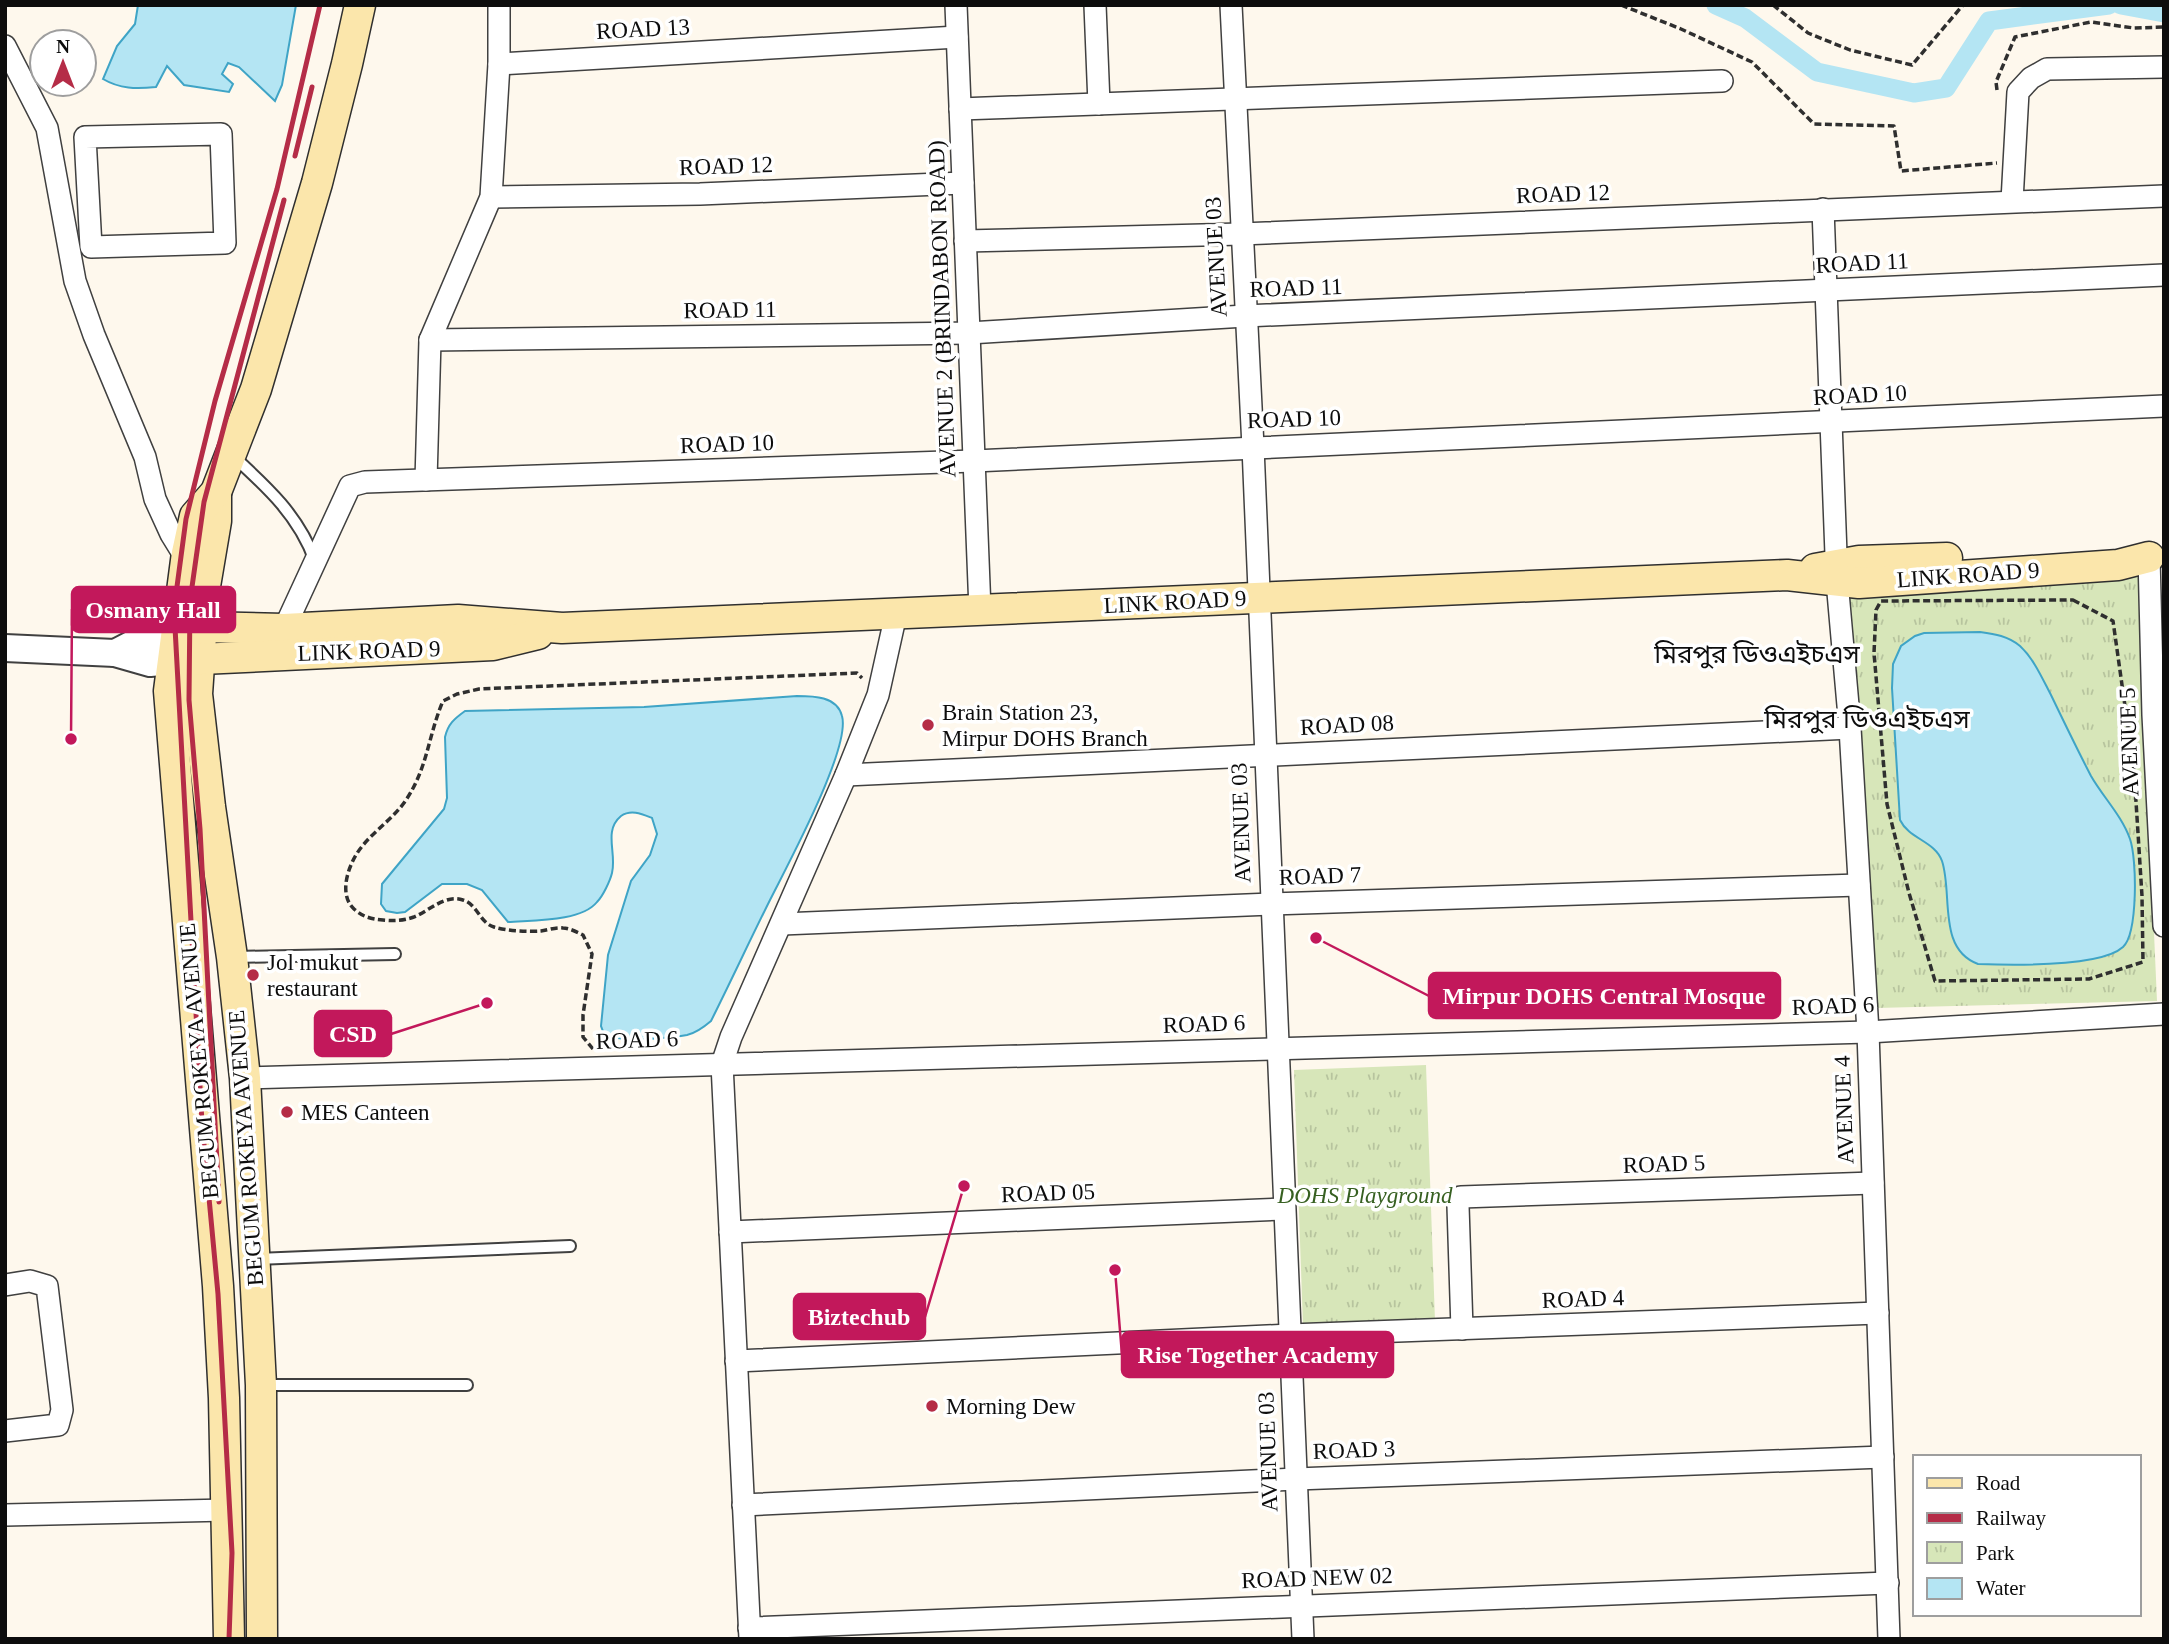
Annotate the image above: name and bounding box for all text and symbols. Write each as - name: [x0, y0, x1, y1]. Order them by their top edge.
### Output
- street label: ROAD 13: [595, 14, 691, 44]
- north arrow: [28, 28, 98, 98]
- text: N: [56, 36, 70, 57]
- street label: AVENUE 2 (BRINDABON ROAD): [924, 140, 960, 478]
- street label: ROAD 12: [679, 152, 773, 180]
- street label: ROAD 12: [1516, 180, 1610, 208]
- street label: AVENUE 03: [1200, 196, 1232, 318]
- street label: ROAD 11: [1815, 248, 1909, 278]
- street label: ROAD 11: [1249, 274, 1343, 302]
- street label: ROAD 11: [683, 297, 777, 323]
- street label: ROAD 10: [1812, 380, 1908, 410]
- street label: ROAD 10: [1247, 405, 1341, 433]
- street label: ROAD 10: [680, 430, 774, 458]
- street label: LINK ROAD 9: [1896, 558, 2040, 592]
- street label: LINK ROAD 9: [1103, 586, 1247, 618]
- callout: Osmany Hall: [72, 587, 235, 632]
- text: Osmany Hall: [85, 597, 221, 623]
- street label: LINK ROAD 9: [297, 636, 441, 666]
- district label: মিরপুর ডিওএইচএস: [1653, 640, 1861, 669]
- street label: AVENUE 5: [2115, 687, 2143, 797]
- place label: Brain Station 23, Mirpur DOHS Branch: [942, 700, 1148, 751]
- district label: মিরপুর ডিওএইচএস: [1763, 705, 1971, 734]
- street label: ROAD 08: [1299, 710, 1395, 740]
- marker: Brain Station 23, Mirpur DOHS Branch: [920, 717, 936, 733]
- street label: AVENUE 03: [1226, 762, 1256, 884]
- street label: ROAD 7: [1278, 862, 1362, 890]
- street label: BEGUM ROKEYA AVENUE: [174, 922, 224, 1200]
- place label: Jol mukut restaurant: [267, 950, 359, 1001]
- marker: Jol mukut restaurant: [245, 967, 261, 983]
- callout: Mirpur DOHS Central Mosque: [1429, 973, 1780, 1018]
- text: Mirpur DOHS Central Mosque: [1443, 983, 1766, 1009]
- street label: ROAD 6: [1791, 992, 1875, 1020]
- street label: BEGUM ROKEYA AVENUE: [224, 1009, 268, 1287]
- street label: ROAD 6: [1162, 1010, 1246, 1038]
- callout: CSD: [315, 1011, 391, 1056]
- text: CSD: [329, 1021, 377, 1047]
- street label: ROAD 6: [595, 1026, 679, 1054]
- street label: AVENUE 4: [1830, 1055, 1858, 1165]
- place label: MES Canteen: [301, 1100, 430, 1125]
- marker: MES Canteen: [279, 1104, 295, 1120]
- street label: ROAD 5: [1622, 1150, 1706, 1178]
- street label: ROAD 05: [1001, 1179, 1095, 1207]
- park label: DOHS Playground: [1277, 1183, 1453, 1208]
- street label: ROAD 4: [1541, 1285, 1625, 1313]
- callout: Biztechub: [794, 1294, 925, 1339]
- text: Biztechub: [808, 1304, 910, 1330]
- callout: Rise Together Academy: [1122, 1332, 1393, 1377]
- text: Rise Together Academy: [1138, 1342, 1378, 1368]
- street label: AVENUE 03: [1253, 1391, 1283, 1513]
- place label: Morning Dew: [946, 1394, 1076, 1419]
- marker: Morning Dew: [924, 1398, 940, 1414]
- street label: ROAD 3: [1312, 1436, 1396, 1464]
- legend: [1913, 1455, 2141, 1616]
- text: Road: [1976, 1471, 2021, 1495]
- text: Railway: [1976, 1506, 2046, 1530]
- text: Park: [1976, 1541, 2015, 1565]
- street label: ROAD NEW 02: [1241, 1563, 1393, 1593]
- text: Water: [1976, 1576, 2026, 1600]

